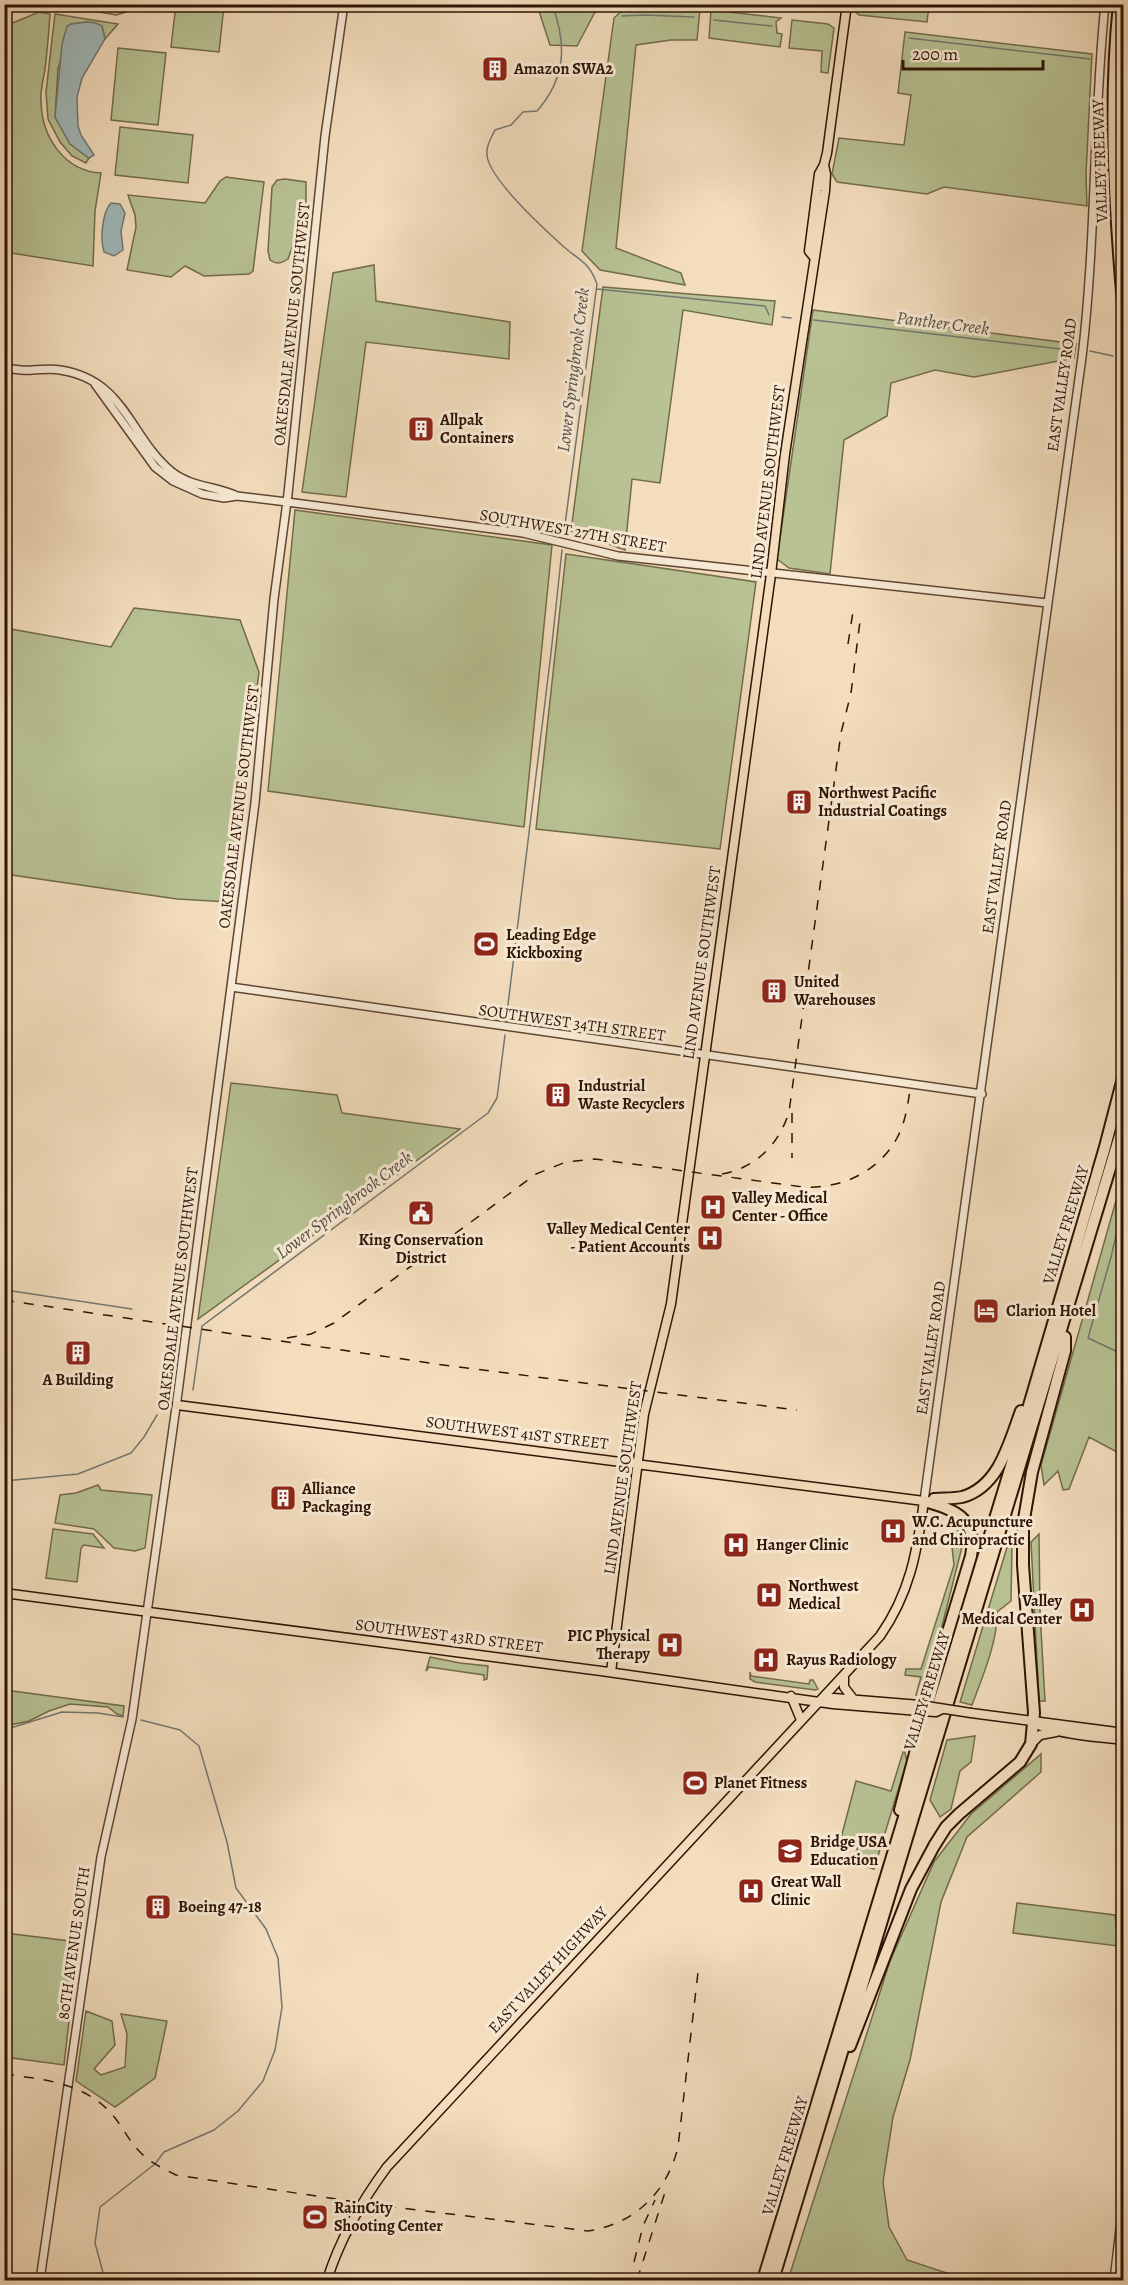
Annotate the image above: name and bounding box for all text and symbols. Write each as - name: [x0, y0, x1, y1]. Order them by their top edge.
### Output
- scale bar: [903, 33, 1042, 71]
- text: 200 m: [912, 42, 958, 66]
- building icon: Amazon SWA2: [480, 54, 510, 84]
- place label: Amazon SWA2: [513, 58, 613, 80]
- street label: VALLEY FREEWAY: [1087, 99, 1113, 224]
- street label: OAKESDALE AVENUE SOUTHWEST: [268, 201, 316, 447]
- water label: Lower Springbrook Creek: [551, 286, 595, 454]
- water label: Panther Creek: [895, 305, 991, 341]
- street label: EAST VALLEY ROAD: [1042, 317, 1082, 453]
- street label: LIND AVENUE SOUTHWEST: [745, 384, 791, 580]
- place label: Allpak Containers: [439, 409, 514, 449]
- building icon: Allpak Containers: [406, 414, 436, 444]
- street label: SOUTHWEST 27TH STREET: [478, 504, 668, 558]
- street label: OAKESDALE AVENUE SOUTHWEST: [213, 684, 265, 930]
- place label: Northwest Pacific Industrial Coatings: [818, 782, 947, 822]
- building icon: Northwest Pacific Industrial Coatings: [784, 787, 814, 817]
- street label: EAST VALLEY ROAD: [977, 799, 1017, 935]
- street label: LIND AVENUE SOUTHWEST: [678, 865, 727, 1061]
- place label: Leading Edge Kickboxing: [506, 924, 596, 964]
- sports icon: Leading Edge Kickboxing: [471, 929, 501, 959]
- place label: United Warehouses: [793, 971, 876, 1011]
- building icon: United Warehouses: [759, 976, 789, 1006]
- street label: SOUTHWEST 34TH STREET: [477, 999, 667, 1047]
- place label: Industrial Waste Recyclers: [577, 1075, 685, 1115]
- building icon: Industrial Waste Recyclers: [543, 1080, 573, 1110]
- water label: Lower Springbrook Creek: [271, 1146, 417, 1264]
- street label: VALLEY FREEWAY: [1037, 1163, 1095, 1288]
- street label: OAKESDALE AVENUE SOUTHWEST: [152, 1166, 204, 1412]
- place label: Valley Medical Center - Office: [731, 1187, 828, 1227]
- hospital icon: Valley Medical Center - Office: [698, 1192, 728, 1222]
- public building icon: King Conservation District: [406, 1198, 436, 1228]
- place label: Valley Medical Center - Patient Accounts: [546, 1218, 690, 1258]
- hospital icon: Valley Medical Center - Patient Accounts: [695, 1223, 725, 1253]
- place label: King Conservation District: [359, 1229, 483, 1269]
- street label: EAST VALLEY ROAD: [911, 1280, 951, 1416]
- hotel icon: Clarion Hotel: [971, 1296, 1001, 1326]
- place label: Clarion Hotel: [1006, 1300, 1097, 1322]
- building icon: A Building: [63, 1338, 93, 1368]
- place label: A Building: [42, 1369, 114, 1391]
- street label: LIND AVENUE SOUTHWEST: [599, 1380, 648, 1576]
- street label: SOUTHWEST 41ST STREET: [424, 1411, 610, 1455]
- place label: Alliance Packaging: [301, 1478, 372, 1518]
- building icon: Alliance Packaging: [268, 1483, 298, 1513]
- place label: W.C. Acupuncture and Chiropractic: [911, 1511, 1033, 1551]
- hospital icon: W.C. Acupuncture and Chiropractic: [878, 1516, 908, 1546]
- hospital icon: Hanger Clinic: [721, 1530, 751, 1560]
- place label: Hanger Clinic: [756, 1534, 849, 1556]
- place label: Northwest Medical: [788, 1575, 859, 1615]
- hospital icon: Northwest Medical: [754, 1580, 784, 1610]
- place label: Valley Medical Center: [961, 1590, 1063, 1630]
- hospital icon: Valley Medical Center: [1067, 1595, 1097, 1625]
- street label: SOUTHWEST 43RD STREET: [354, 1614, 544, 1658]
- place label: PIC Physical Therapy: [567, 1625, 651, 1665]
- street label: VALLEY FREEWAY: [898, 1629, 956, 1754]
- hospital icon: PIC Physical Therapy: [655, 1630, 685, 1660]
- hospital icon: Rayus Radiology: [751, 1645, 781, 1675]
- place label: Rayus Radiology: [786, 1649, 897, 1671]
- sports icon: Planet Fitness: [680, 1768, 710, 1798]
- place label: Planet Fitness: [714, 1772, 807, 1794]
- place label: Bridge USA Education: [810, 1831, 888, 1871]
- school or university icon: Bridge USA Education: [775, 1836, 805, 1866]
- street label: 80TH AVENUE SOUTH: [52, 1865, 96, 2021]
- place label: Great Wall Clinic: [771, 1871, 842, 1911]
- hospital icon: Great Wall Clinic: [736, 1876, 766, 1906]
- building icon: Boeing 47-18: [143, 1892, 173, 1922]
- place label: Boeing 47-18: [178, 1896, 262, 1918]
- street label: EAST VALLEY HIGHWAY: [483, 1901, 613, 2038]
- street label: VALLEY FREEWAY: [756, 2094, 814, 2219]
- place label: RainCity Shooting Center: [334, 2197, 443, 2237]
- sports icon: RainCity Shooting Center: [300, 2202, 330, 2232]

